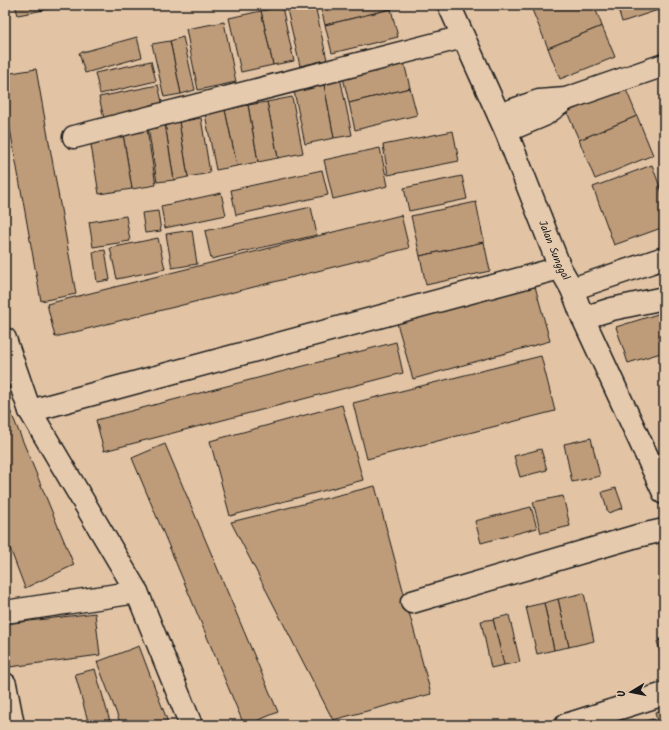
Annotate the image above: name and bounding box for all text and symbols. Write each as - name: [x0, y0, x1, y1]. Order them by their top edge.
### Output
- street label: Jalan Sunggal: [533, 218, 575, 284]
- north arrow: [611, 672, 651, 712]
- text: U: [613, 688, 632, 698]

